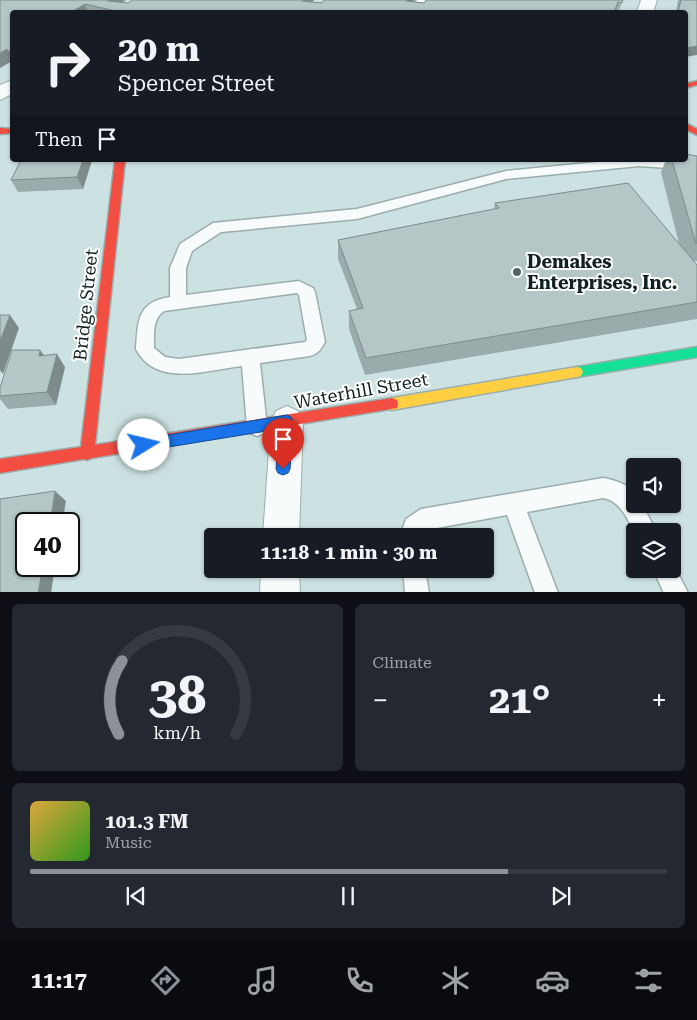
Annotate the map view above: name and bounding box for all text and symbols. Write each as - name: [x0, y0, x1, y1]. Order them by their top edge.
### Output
- text: 20 m: [118, 29, 200, 70]
- icon: right: [35, 30, 100, 95]
- text: Spencer Street: [118, 71, 274, 96]
- icon: arrive: [93, 125, 121, 153]
- text: Then: [35, 128, 83, 151]
- street label: Bridge Street: [69, 248, 102, 362]
- place label: Demakes Enterprises, Inc.: [527, 251, 677, 293]
- marker: Demakes Enterprises, Inc.: [511, 266, 523, 278]
- street label: Waterhill Street: [292, 368, 430, 413]
- position arrow: [117, 418, 169, 470]
- pin: [262, 418, 304, 469]
- icon: arrive: [269, 425, 297, 453]
- map controls: [626, 458, 681, 578]
- button: sound: [626, 458, 681, 513]
- speed limit sign: 40: [15, 512, 80, 577]
- button: layers: [626, 523, 681, 578]
- text: 11:18 · 1 min · 30 m: [261, 541, 437, 564]
- text: Climate: [373, 653, 432, 672]
- text: 38: [148, 665, 206, 726]
- text: 21°: [489, 678, 550, 722]
- text: −: [373, 684, 388, 717]
- text: +: [651, 684, 667, 717]
- text: km/h: [153, 722, 202, 743]
- text: 101.3 FM: [105, 810, 188, 833]
- text: Music: [105, 833, 152, 852]
- icon: previous: [122, 882, 150, 910]
- icon: pause: [334, 882, 362, 910]
- icon: next: [547, 882, 575, 910]
- icon: directions: [148, 963, 183, 998]
- icon: music: [245, 963, 280, 998]
- icon: phone: [342, 963, 377, 998]
- icon: climate: [438, 963, 473, 998]
- icon: car: [535, 963, 570, 998]
- icon: filters: [631, 963, 666, 998]
- text: 11:17: [31, 968, 87, 993]

